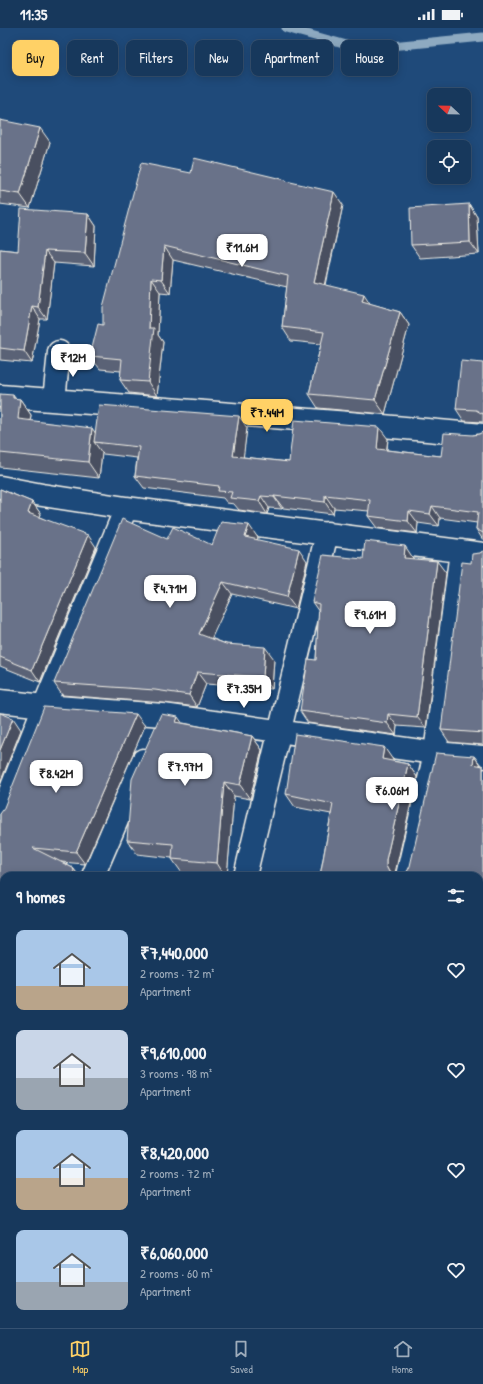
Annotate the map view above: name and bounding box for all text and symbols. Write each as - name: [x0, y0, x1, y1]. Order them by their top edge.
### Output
- text: 11:35: [20, 4, 47, 25]
- chip: Buy: [12, 40, 59, 76]
- chip: Rent: [67, 40, 118, 76]
- chip: Filters: [126, 40, 187, 76]
- chip: New: [195, 40, 243, 76]
- chip: Apartment: [251, 40, 333, 76]
- chip: House: [341, 40, 398, 76]
- north arrow: [427, 88, 471, 132]
- map controls: [427, 88, 471, 184]
- button: locate: [427, 140, 471, 184]
- pin: ₹11.6M: [209, 234, 275, 268]
- text: ₹11.6M: [226, 238, 258, 256]
- pin: ₹12M: [49, 344, 97, 378]
- text: ₹12M: [60, 348, 86, 366]
- pin: ₹7.44M: [234, 399, 300, 433]
- text: ₹7.44M: [250, 403, 284, 421]
- pin: ₹4.71M: [137, 575, 203, 609]
- text: ₹4.71M: [153, 579, 187, 597]
- pin: ₹9.61M: [337, 601, 403, 635]
- text: ₹9.61M: [354, 605, 386, 623]
- pin: ₹7.35M: [211, 675, 277, 709]
- text: ₹7.35M: [226, 679, 262, 697]
- pin: ₹7.97M: [152, 753, 218, 787]
- text: ₹7.97M: [167, 757, 203, 775]
- pin: ₹8.42M: [23, 760, 89, 794]
- text: ₹8.42M: [39, 764, 73, 782]
- pin: ₹6.06M: [359, 777, 425, 811]
- text: ₹6.06M: [375, 781, 409, 799]
- text: 9 homes: [16, 885, 65, 908]
- icon: filters: [445, 885, 467, 907]
- text: ₹7,440,000: [140, 941, 208, 964]
- icon: home: [48, 946, 96, 994]
- icon: heart: [445, 959, 467, 981]
- text: 2 rooms · 72 m²: [140, 964, 214, 982]
- text: Apartment: [140, 982, 191, 1000]
- text: ₹9,610,000: [140, 1041, 206, 1064]
- icon: home: [48, 1046, 96, 1094]
- icon: heart: [445, 1059, 467, 1081]
- text: 3 rooms · 98 m²: [140, 1064, 212, 1082]
- text: Apartment: [140, 1082, 191, 1100]
- text: ₹8,420,000: [140, 1141, 209, 1164]
- icon: home: [48, 1146, 96, 1194]
- icon: heart: [445, 1159, 467, 1181]
- text: 2 rooms · 72 m²: [140, 1164, 214, 1182]
- text: Apartment: [140, 1182, 191, 1200]
- text: ₹6,060,000: [140, 1241, 208, 1264]
- icon: home: [48, 1246, 96, 1294]
- icon: heart: [445, 1259, 467, 1281]
- text: 2 rooms · 60 m²: [140, 1264, 213, 1282]
- text: Apartment: [140, 1282, 191, 1300]
- tab: Map: [69, 1338, 91, 1376]
- tab: Saved: [230, 1338, 253, 1376]
- tab: Home: [392, 1338, 414, 1376]

